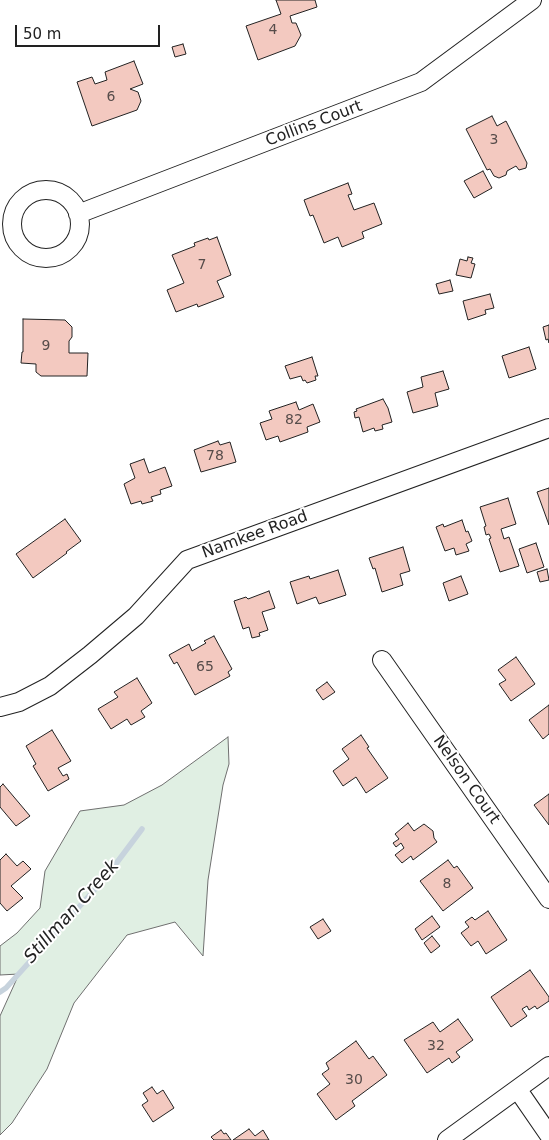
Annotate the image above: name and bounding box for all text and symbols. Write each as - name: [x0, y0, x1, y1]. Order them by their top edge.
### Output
- scale bar: [18, 15, 162, 47]
- house number: 4: [269, 22, 277, 38]
- text: 50 m: [23, 25, 61, 43]
- house number: 6: [107, 89, 115, 105]
- street label: Collins Court: [263, 97, 365, 151]
- house number: 3: [490, 132, 498, 148]
- house number: 7: [198, 257, 206, 273]
- house number: 9: [42, 338, 50, 354]
- house number: 82: [285, 412, 303, 428]
- house number: 78: [206, 448, 224, 464]
- street label: Namkee Road: [200, 507, 310, 563]
- house number: 65: [196, 659, 214, 675]
- street label: Nelson Court: [428, 732, 504, 828]
- water label: Stillman Creek: [20, 856, 124, 968]
- house number: 8: [443, 876, 451, 892]
- house number: 32: [427, 1038, 445, 1054]
- house number: 30: [345, 1072, 363, 1088]

